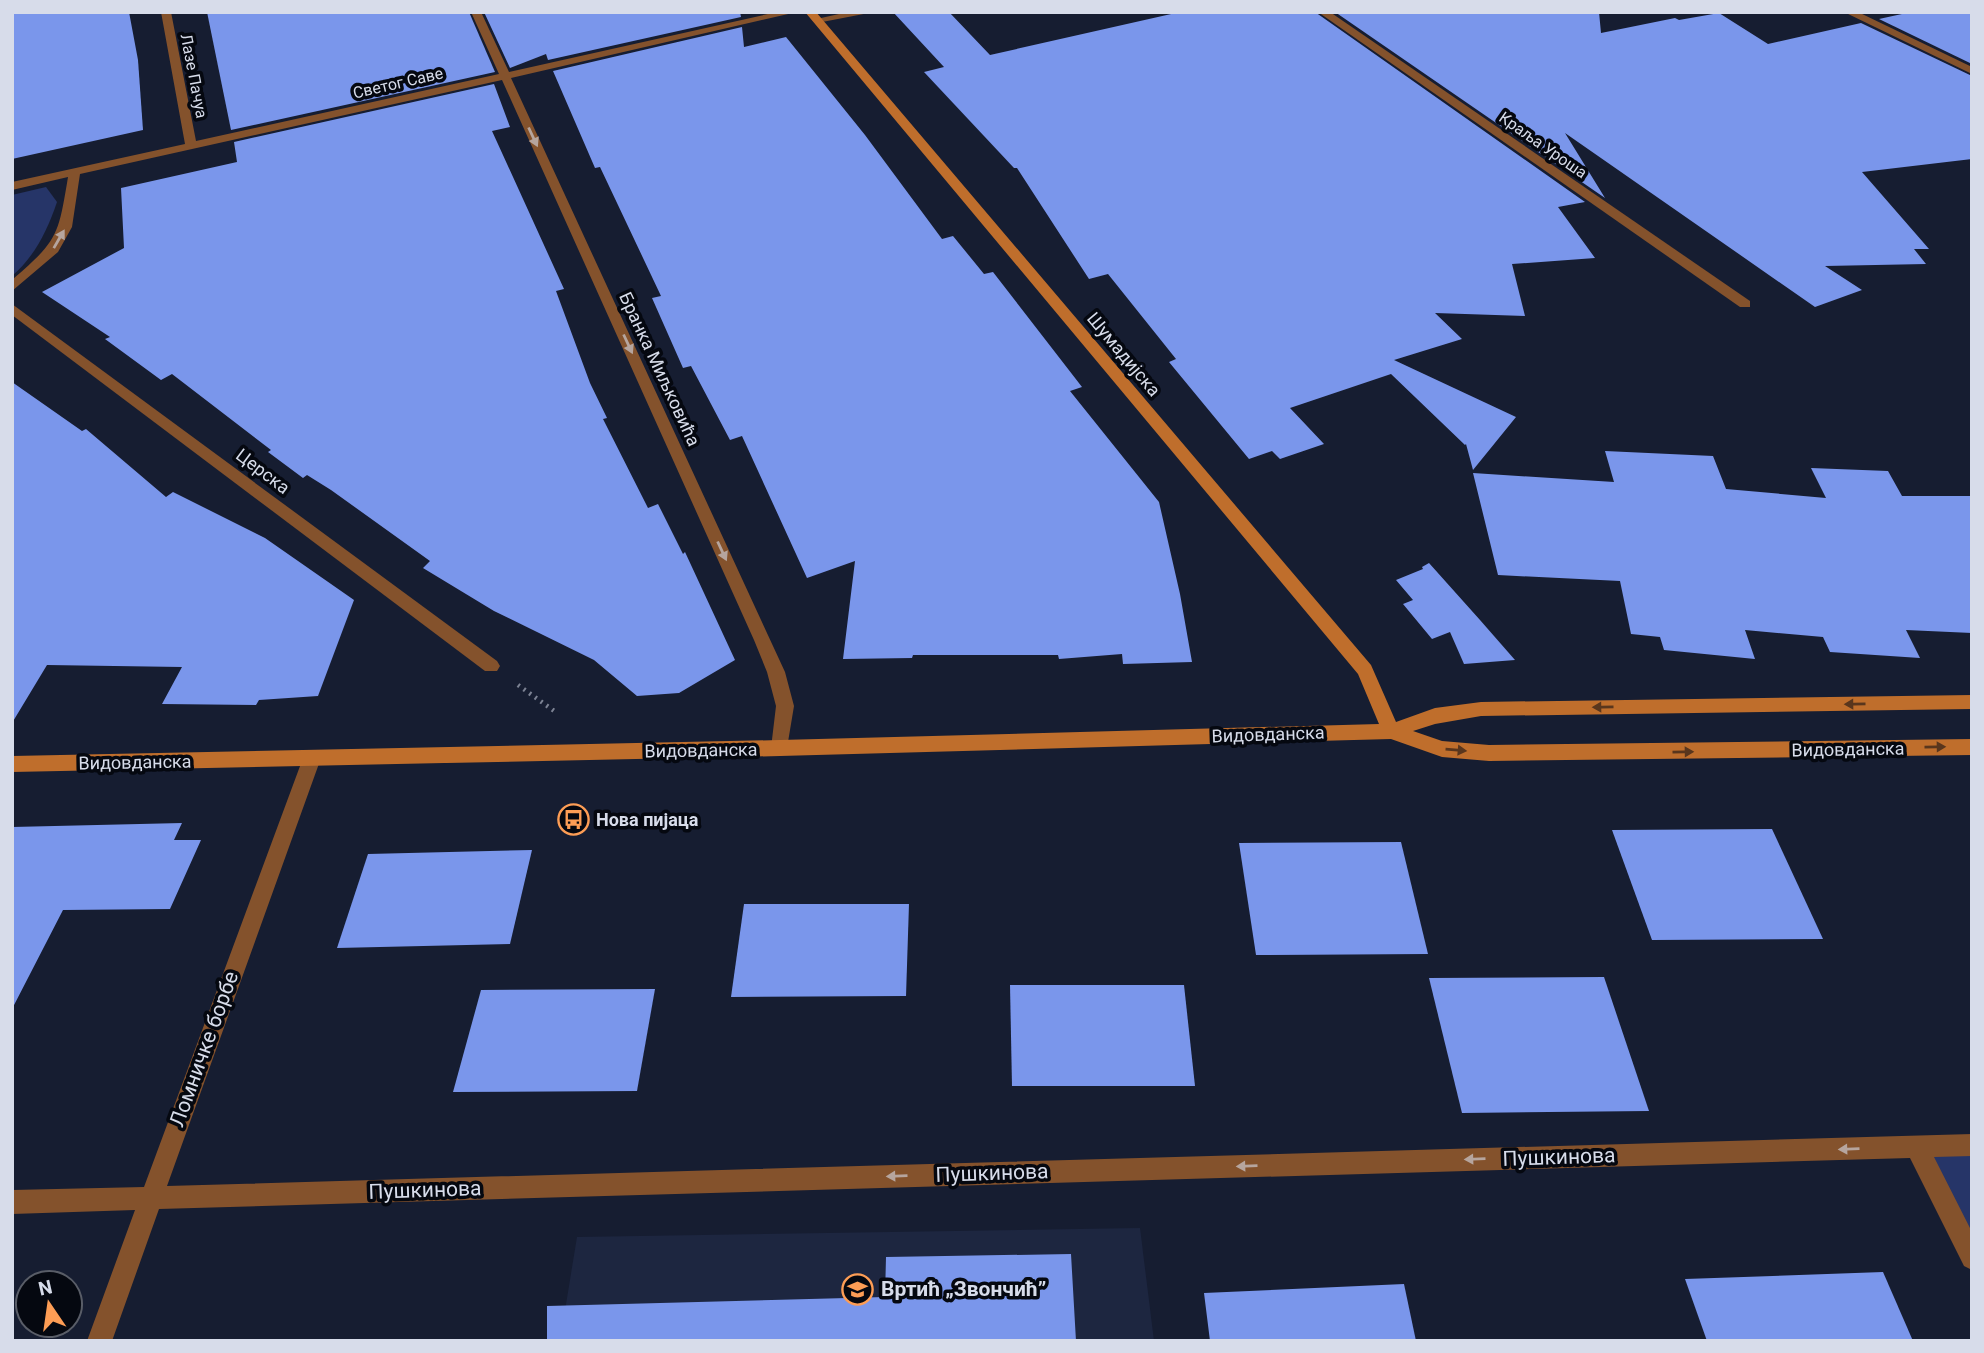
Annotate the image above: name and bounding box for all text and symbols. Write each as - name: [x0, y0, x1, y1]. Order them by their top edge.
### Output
- street label: Лазе Пачуа: [177, 32, 211, 120]
- street label: Светог Саве: [351, 63, 445, 103]
- street label: Краља Уроша: [1495, 108, 1591, 182]
- one-way arrow: [527, 127, 539, 147]
- one-way arrow: [53, 229, 65, 248]
- street label: Бранка Миљковића: [615, 289, 705, 449]
- street label: Шумадијска: [1083, 308, 1165, 400]
- one-way arrow: [622, 334, 634, 354]
- street label: Церска: [232, 444, 294, 498]
- one-way arrow: [717, 541, 728, 561]
- one-way arrow: [1843, 698, 1865, 709]
- one-way arrow: [1591, 701, 1613, 713]
- street label: Видовданска: [1211, 722, 1325, 746]
- street label: Видовданска: [1791, 738, 1905, 760]
- street label: Видовданска: [644, 739, 758, 761]
- one-way arrow: [1924, 742, 1946, 753]
- one-way arrow: [1445, 745, 1467, 756]
- one-way arrow: [1672, 746, 1694, 757]
- street label: Видовданска: [78, 751, 192, 773]
- bus stop icon: Нова пијаца: [556, 802, 590, 836]
- place label: Нова пијаца: [596, 809, 699, 830]
- street label: Ломничке борбе: [165, 968, 243, 1130]
- street label: Пушкинова: [1502, 1143, 1616, 1171]
- one-way arrow: [1838, 1143, 1860, 1154]
- one-way arrow: [1463, 1154, 1485, 1165]
- street label: Пушкинова: [935, 1159, 1049, 1187]
- one-way arrow: [1236, 1160, 1258, 1172]
- one-way arrow: [886, 1170, 908, 1182]
- street label: Пушкинова: [368, 1176, 482, 1204]
- north arrow: [14, 1269, 84, 1339]
- school or university icon: Вртић „Звончић”: [841, 1272, 875, 1306]
- text: N: [36, 1275, 54, 1301]
- place label: Вртић „Звончић”: [881, 1277, 1046, 1301]

